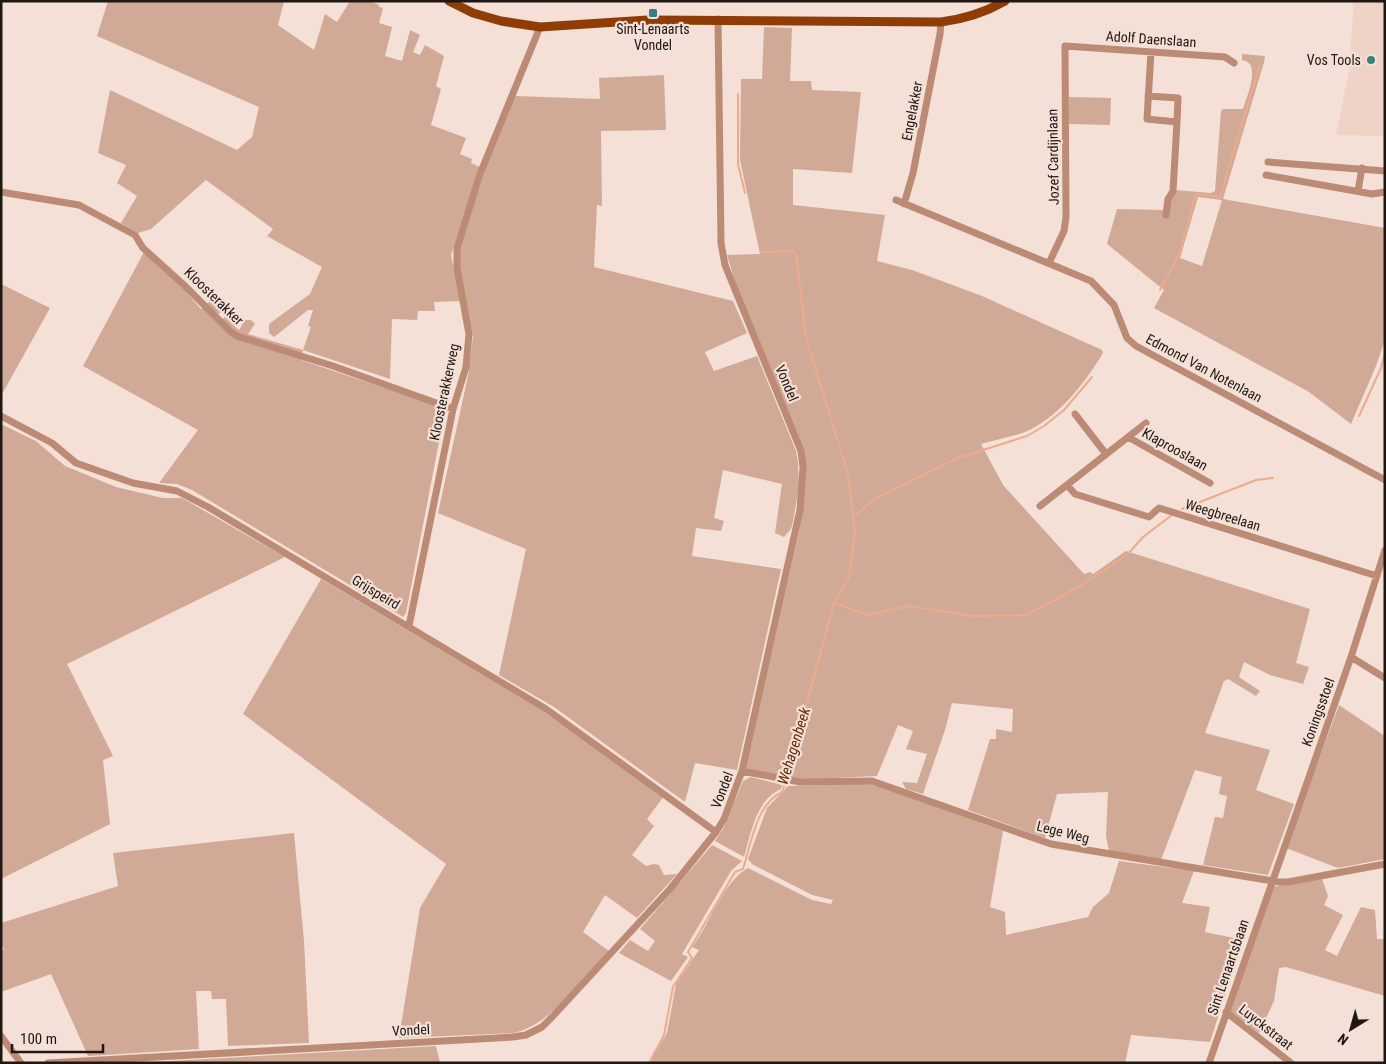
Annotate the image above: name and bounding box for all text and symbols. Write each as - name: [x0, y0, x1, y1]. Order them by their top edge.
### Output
- marker: Sint-Lenaarts Vondel: [647, 7, 659, 19]
- place label: Sint-Lenaarts Vondel: [616, 21, 690, 53]
- street label: Adolf Daenslaan: [1105, 28, 1197, 50]
- place label: Vos Tools: [1307, 52, 1361, 68]
- marker: Vos Tools: [1365, 54, 1377, 66]
- street label: Engelakker: [898, 80, 926, 142]
- street label: Jozef Cardijnlaan: [1044, 109, 1062, 205]
- street label: Kloosterakker: [181, 264, 247, 328]
- street label: Edmond Van Notenlaan: [1143, 331, 1265, 405]
- street label: Kloosterakkerweg: [426, 342, 462, 442]
- street label: Vondel: [772, 362, 802, 404]
- street label: Klaprooslaan: [1139, 424, 1211, 474]
- street label: Weegbreelaan: [1183, 496, 1263, 534]
- street label: Grijspeird: [349, 571, 403, 613]
- street label: Koningsstoel: [1298, 676, 1338, 748]
- water label: Wehagenbeek: [774, 705, 814, 787]
- street label: Vondel: [708, 769, 736, 811]
- street label: Lege Weg: [1035, 818, 1091, 846]
- street label: Sint Lenaartsbaan: [1204, 917, 1252, 1017]
- street label: Luyckstraat: [1236, 1001, 1296, 1053]
- north arrow: [1326, 1004, 1376, 1054]
- street label: Vondel: [392, 1021, 430, 1039]
- scale bar: [12, 1022, 104, 1054]
- text: 100 m: [20, 1030, 57, 1048]
- text: N: [1335, 1030, 1351, 1048]

